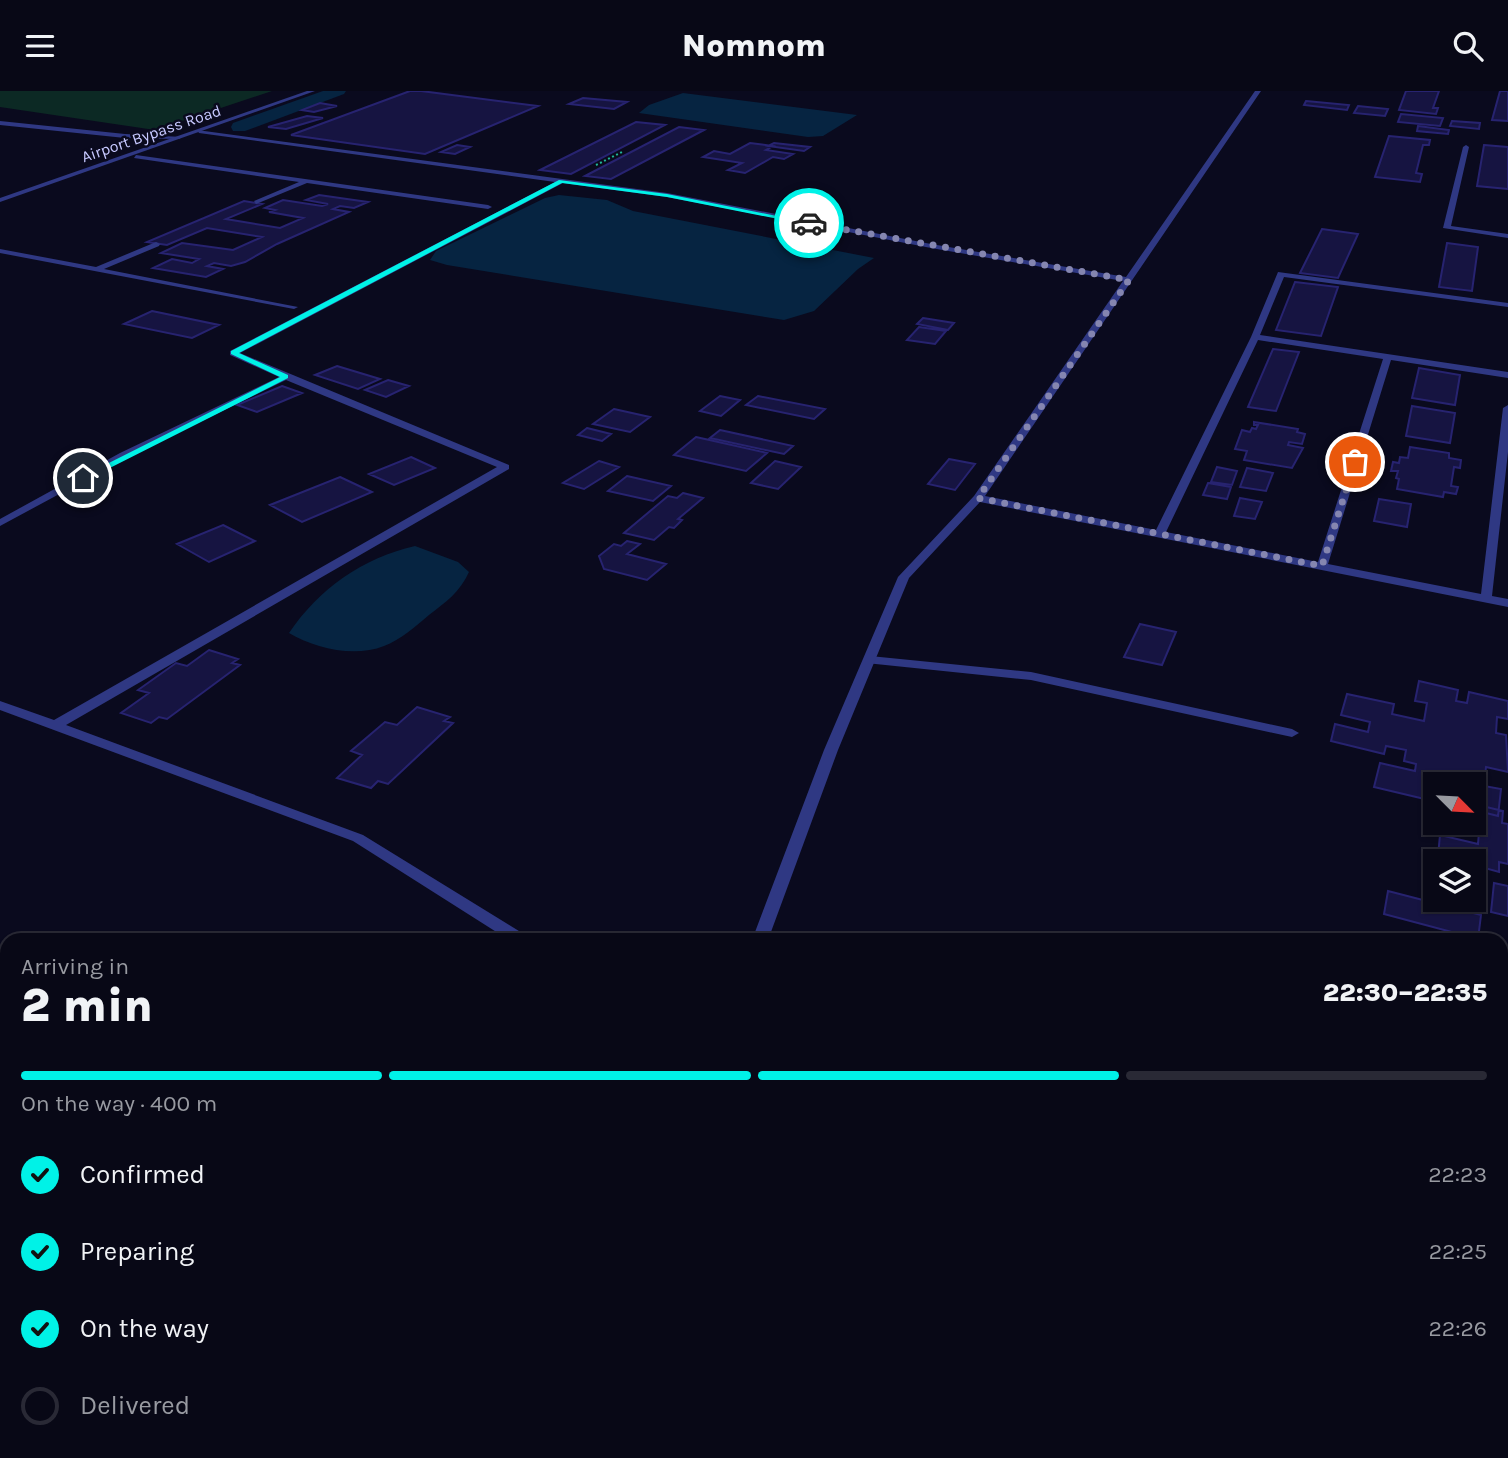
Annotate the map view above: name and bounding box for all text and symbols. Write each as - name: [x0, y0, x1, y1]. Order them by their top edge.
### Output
- icon: menu: [21, 27, 59, 65]
- text: Nomnom: [682, 27, 826, 64]
- icon: search: [1449, 27, 1487, 65]
- street label: Airport Bypass Road: [79, 101, 223, 166]
- courier: [774, 188, 844, 258]
- icon: car: [790, 204, 828, 242]
- pin: [1325, 432, 1385, 492]
- icon: bag: [1336, 443, 1374, 481]
- pin: [53, 448, 113, 508]
- icon: home: [64, 459, 102, 497]
- north arrow: [1423, 772, 1486, 835]
- map controls: [1423, 772, 1486, 912]
- button: layers: [1423, 849, 1486, 912]
- text: Arriving in: [21, 953, 129, 980]
- text: 22:30–22:35: [1323, 977, 1487, 1008]
- text: 2 min: [21, 979, 153, 1033]
- text: On the way · 400 m: [21, 1090, 217, 1117]
- icon: check: [21, 1156, 59, 1194]
- text: Confirmed: [80, 1159, 205, 1190]
- text: 22:23: [1428, 1161, 1487, 1188]
- icon: check: [21, 1233, 59, 1271]
- text: Preparing: [80, 1236, 194, 1267]
- text: 22:25: [1429, 1238, 1487, 1265]
- icon: check: [21, 1310, 59, 1348]
- text: On the way: [80, 1313, 209, 1344]
- text: 22:26: [1429, 1315, 1487, 1342]
- text: Delivered: [80, 1390, 190, 1421]

